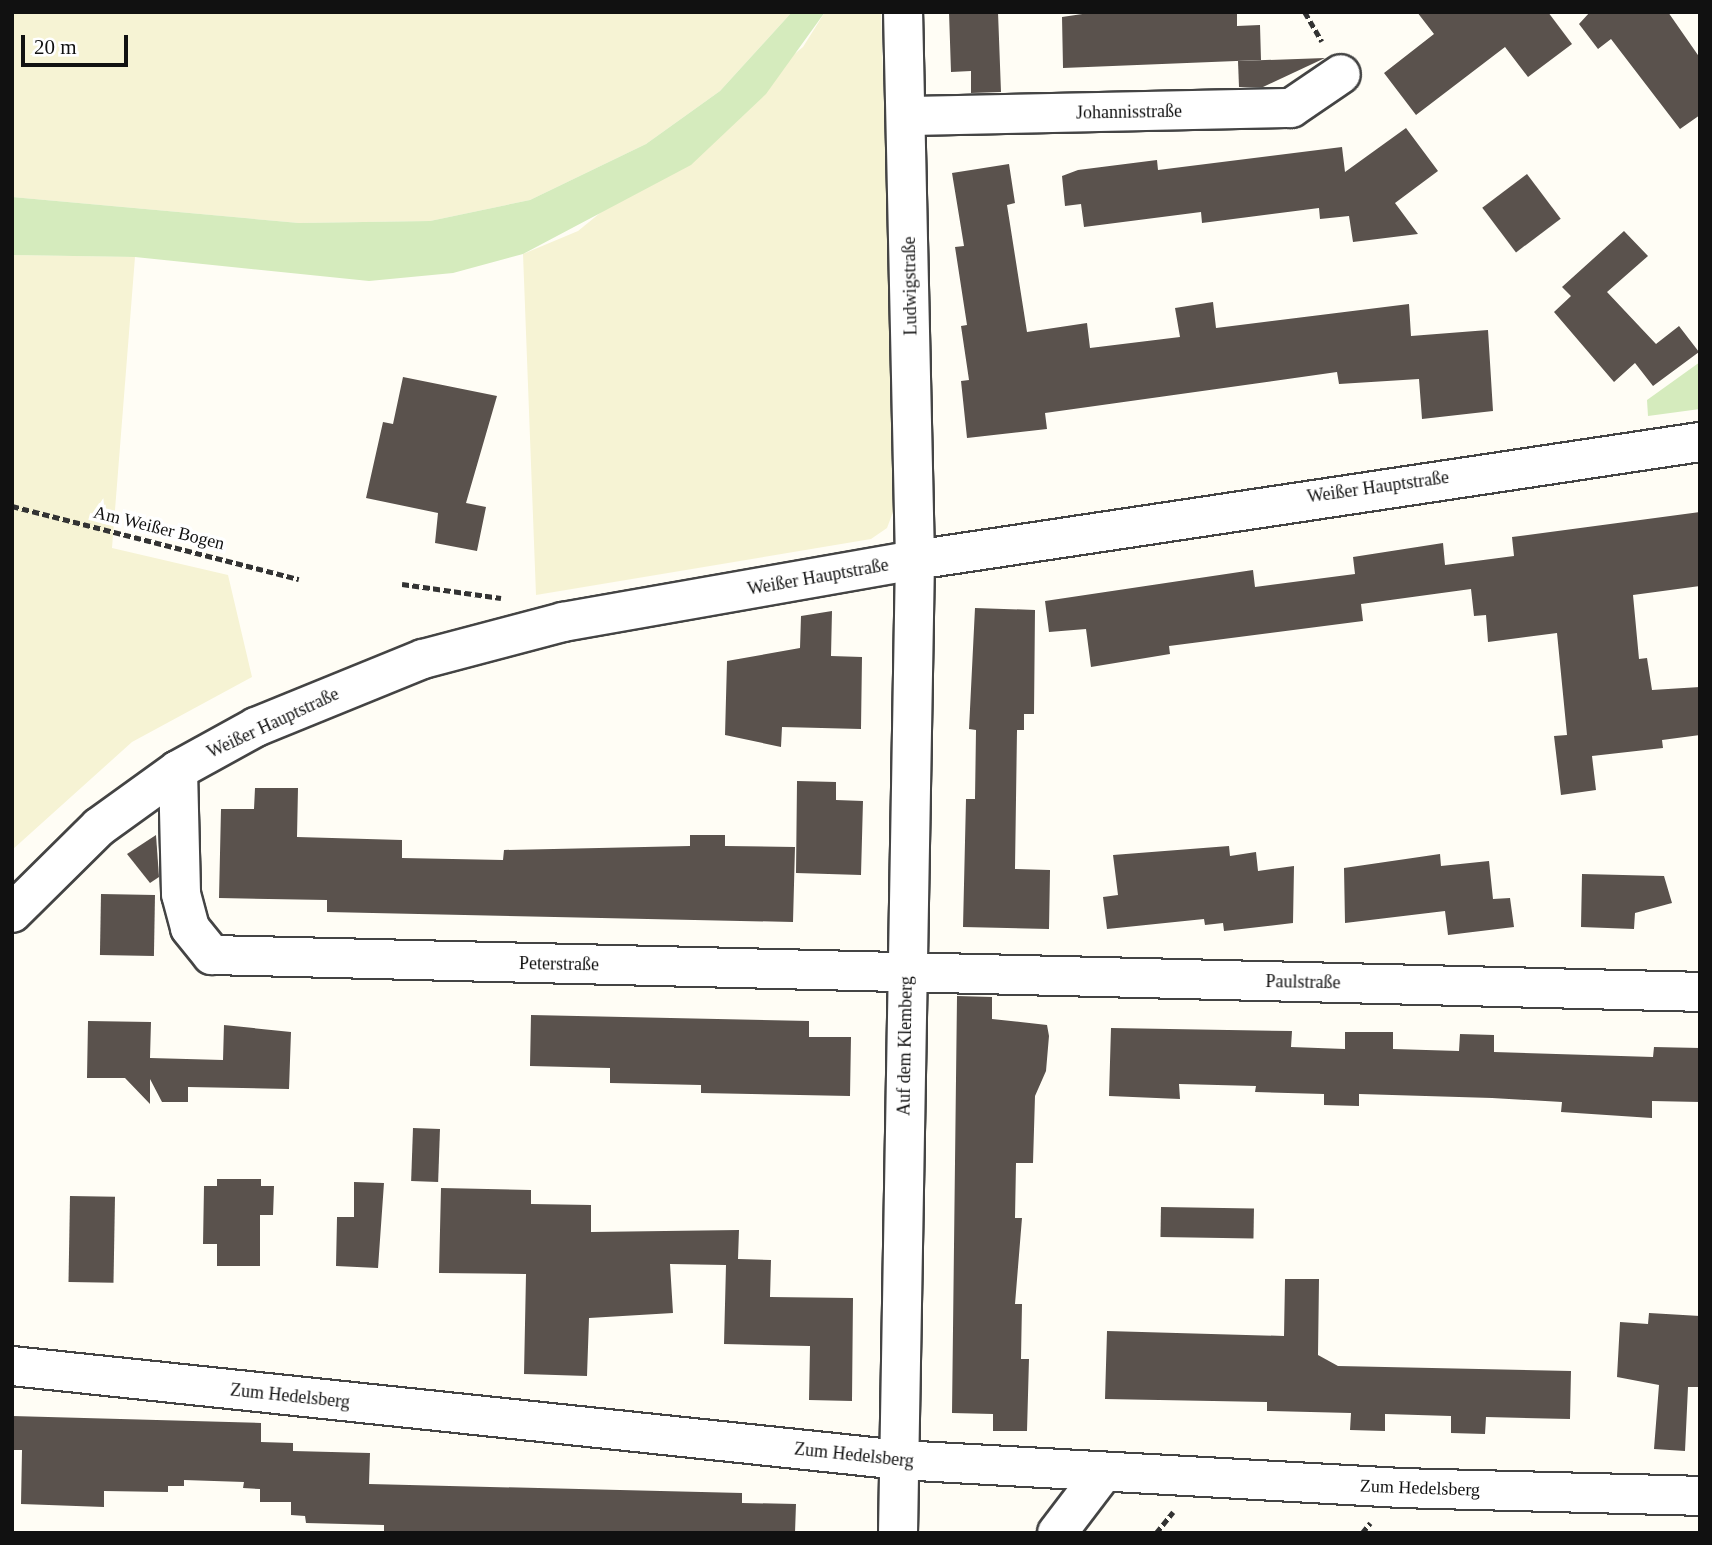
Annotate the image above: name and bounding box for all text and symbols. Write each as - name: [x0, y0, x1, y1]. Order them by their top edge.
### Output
- scale bar: [24, 21, 131, 65]
- text: 20 m: [34, 35, 77, 59]
- street label: Johannisstraße: [1076, 100, 1182, 124]
- street label: Ludwigstraße: [898, 236, 922, 336]
- street label: Weißer Hauptstraße: [1306, 466, 1450, 508]
- street label: Am Weißer Bogen: [91, 501, 227, 555]
- street label: Weißer Hauptstraße: [746, 554, 890, 600]
- street label: Weißer Hauptstraße: [204, 683, 342, 763]
- street label: Peterstraße: [519, 953, 599, 975]
- street label: Paulstraße: [1265, 971, 1341, 993]
- street label: Auf dem Klemberg: [893, 976, 917, 1116]
- street label: Zum Hedelsberg: [229, 1379, 351, 1413]
- street label: Zum Hedelsberg: [793, 1438, 915, 1472]
- street label: Zum Hedelsberg: [1360, 1475, 1480, 1501]

